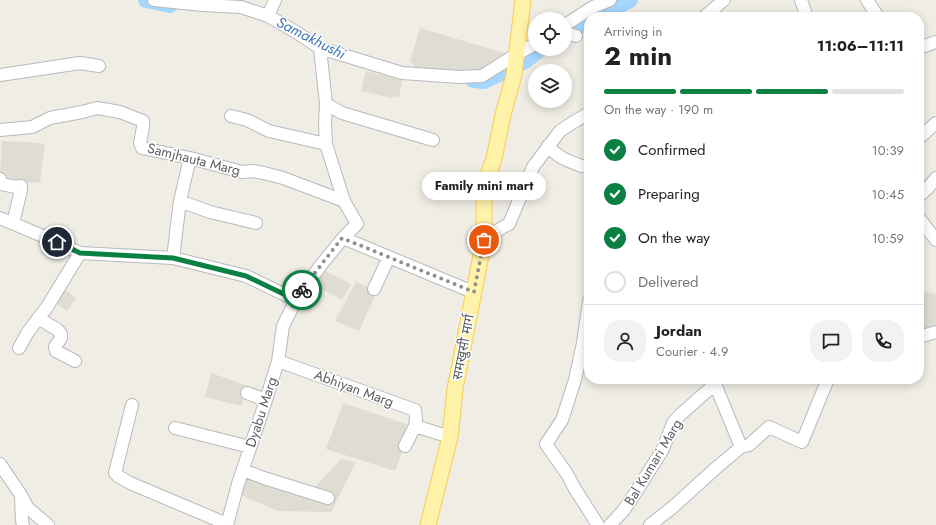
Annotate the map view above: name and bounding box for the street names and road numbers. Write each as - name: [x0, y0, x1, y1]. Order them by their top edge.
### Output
- street label: Samjhauta Marg: [145, 138, 243, 180]
- street label: समखुसी मार्ग: [447, 311, 479, 382]
- street label: Abhiyan Marg: [311, 364, 397, 412]
- street label: Dyabu Marg: [240, 374, 282, 450]
- street label: Bal Kumari Marg: [619, 415, 687, 509]

